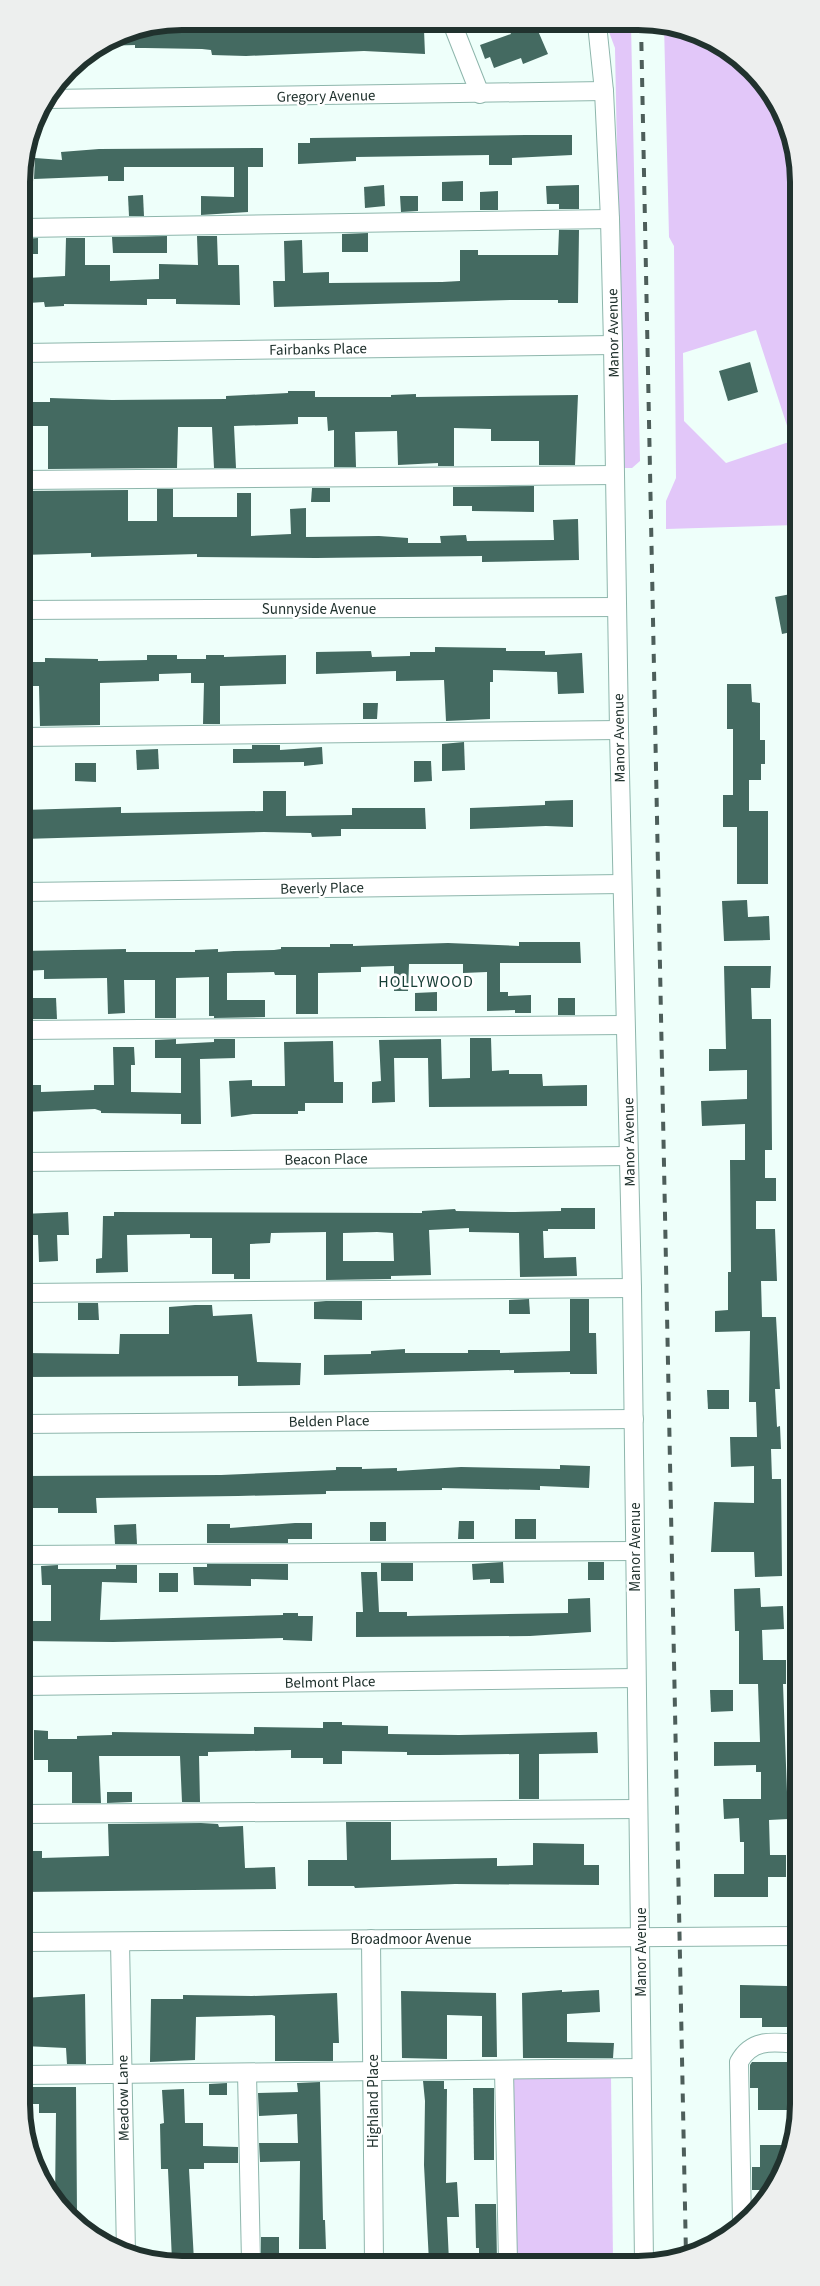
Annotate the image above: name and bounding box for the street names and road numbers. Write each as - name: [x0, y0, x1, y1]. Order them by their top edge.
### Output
- street label: Gregory Avenue: [276, 85, 376, 108]
- street label: Manor Avenue: [602, 288, 625, 378]
- street label: Fairbanks Place: [269, 338, 367, 361]
- street label: Sunnyside Avenue: [262, 599, 376, 620]
- street label: Manor Avenue: [608, 693, 631, 783]
- street label: Beverly Place: [280, 877, 364, 900]
- street label: Manor Avenue: [618, 1097, 641, 1187]
- street label: Beacon Place: [284, 1148, 368, 1171]
- street label: Belden Place: [288, 1410, 370, 1433]
- street label: Manor Avenue: [625, 1502, 646, 1592]
- street label: Belmont Place: [284, 1671, 376, 1694]
- street label: Manor Avenue: [631, 1907, 652, 1997]
- street label: Broadmoor Avenue: [351, 1929, 471, 1950]
- street label: Highland Place: [363, 2054, 384, 2148]
- street label: Meadow Lane: [112, 2055, 135, 2141]

